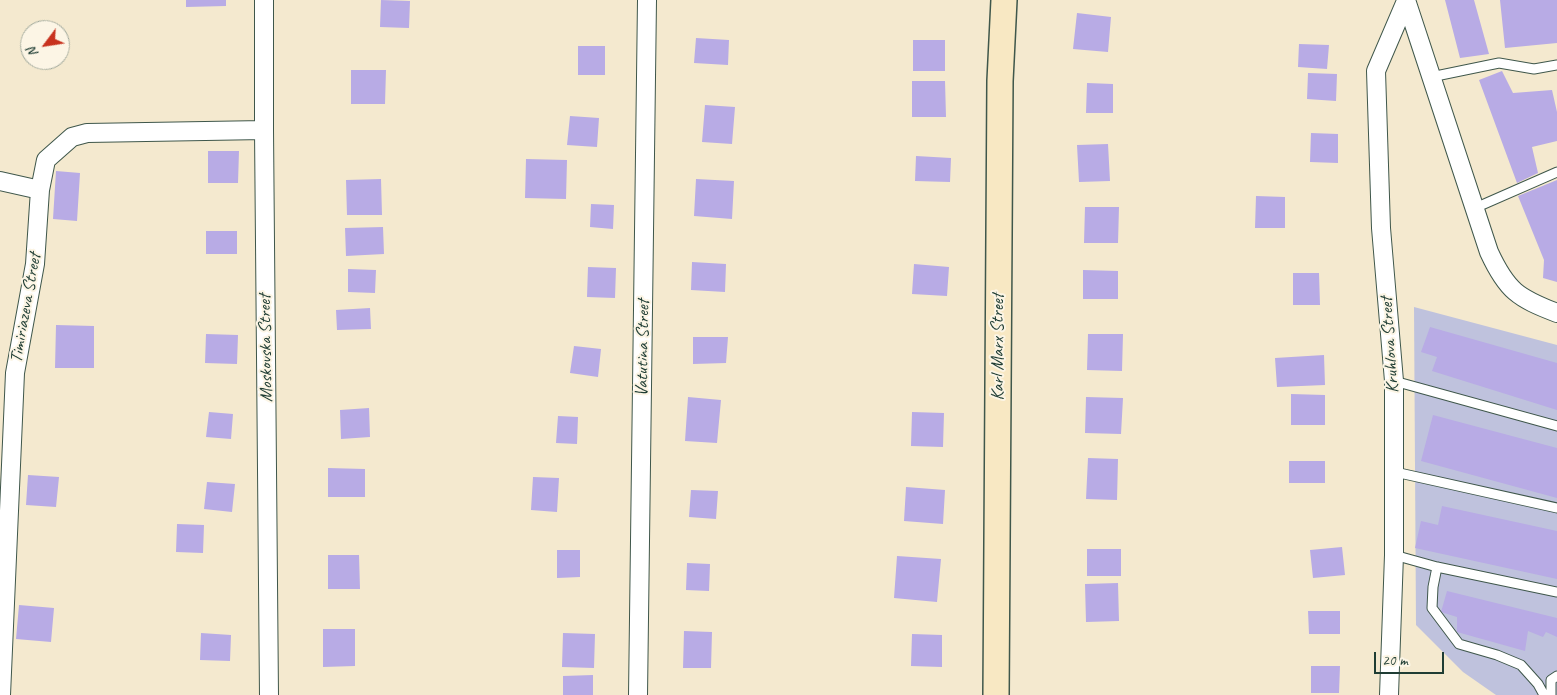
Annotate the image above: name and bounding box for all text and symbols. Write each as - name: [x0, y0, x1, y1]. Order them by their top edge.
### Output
- north arrow: [20, 20, 70, 70]
- text: N: [23, 44, 42, 61]
- street label: Timiriazeva Street: [6, 251, 46, 365]
- street label: Karl Marx Street: [987, 293, 1009, 401]
- street label: Moskovska Street: [254, 294, 278, 402]
- street label: Kruhlova Street: [1376, 296, 1404, 394]
- street label: Vatutina Street: [631, 299, 655, 397]
- scale bar: [1377, 642, 1447, 674]
- text: 20 m: [1382, 651, 1408, 670]

